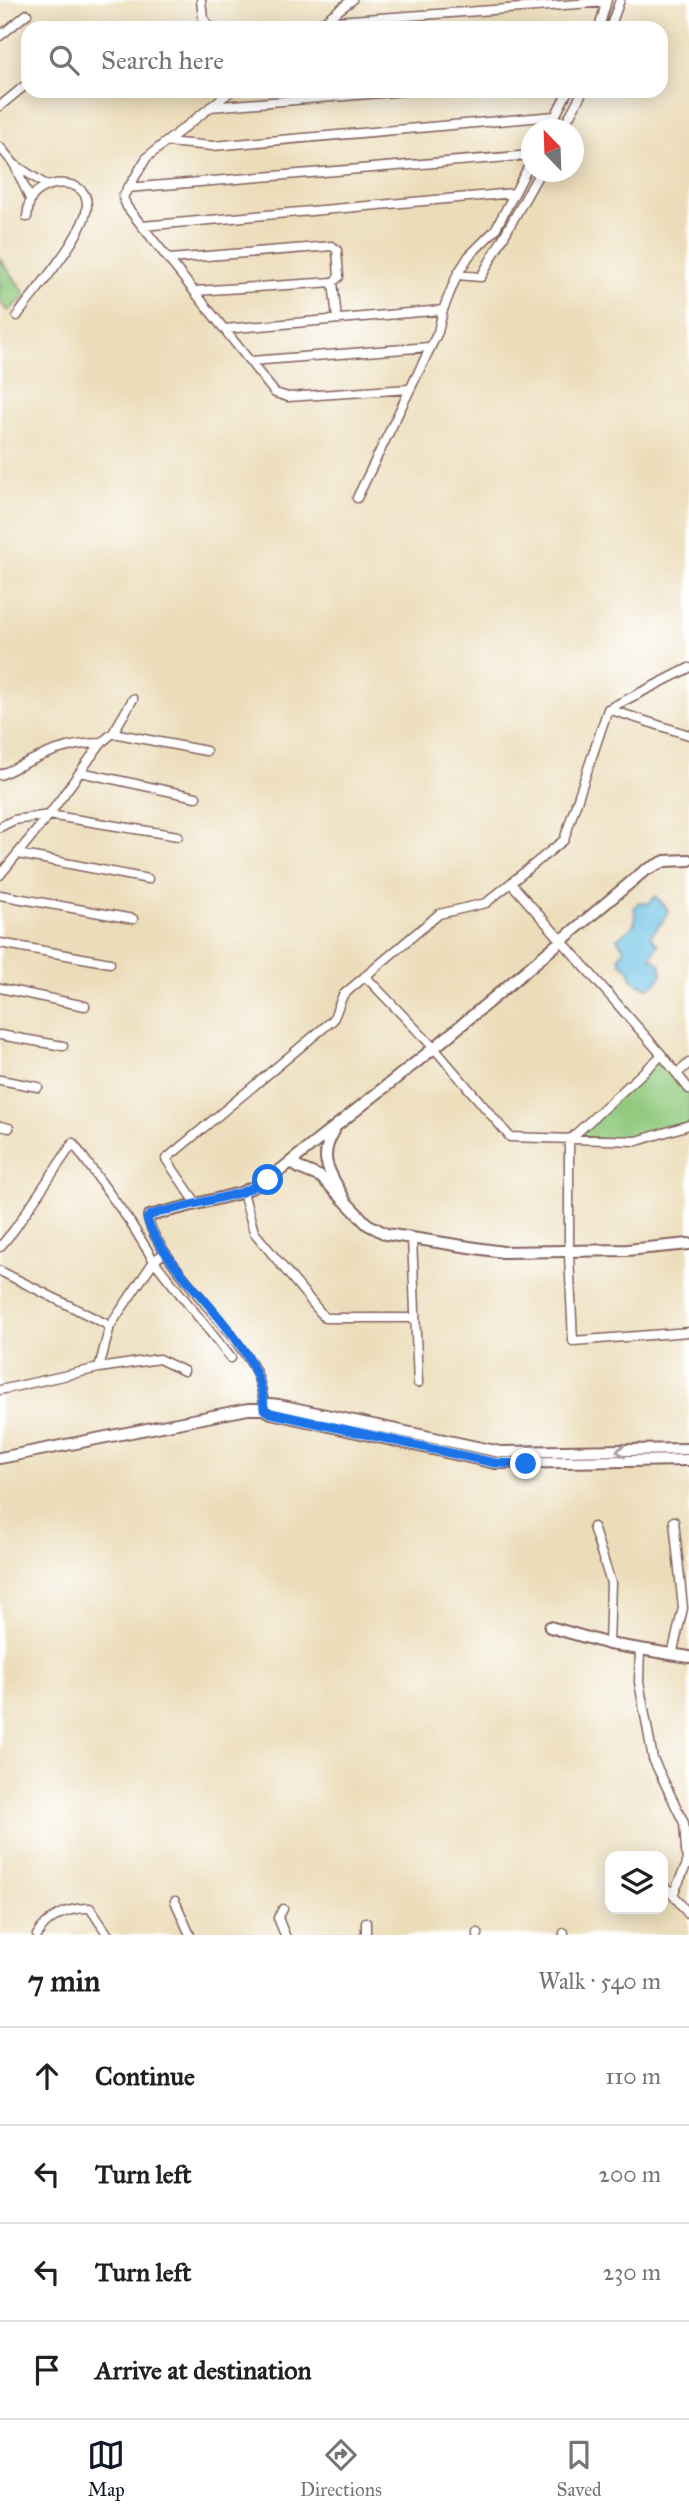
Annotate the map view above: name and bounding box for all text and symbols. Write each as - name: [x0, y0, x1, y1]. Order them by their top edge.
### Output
- search box: [21, 21, 668, 98]
- icon: search: [45, 41, 83, 79]
- text: Search here: [101, 44, 224, 76]
- north arrow: [521, 119, 584, 182]
- route start: [252, 1164, 283, 1195]
- one-way arrow: [615, 1443, 626, 1458]
- route end: [510, 1448, 541, 1479]
- map controls: [605, 1851, 668, 1914]
- button: layers: [605, 1851, 668, 1914]
- text: 7 min: [28, 1963, 100, 1999]
- text: Walk · 540 m: [538, 1967, 661, 1995]
- icon: ahead: [28, 2057, 66, 2095]
- text: Continue: [95, 2060, 195, 2092]
- text: 110 m: [605, 2062, 661, 2090]
- icon: left: [28, 2155, 66, 2193]
- text: Turn left: [95, 2158, 191, 2190]
- text: 200 m: [599, 2160, 661, 2188]
- icon: left: [28, 2253, 66, 2291]
- text: Turn left: [95, 2256, 191, 2288]
- text: 230 m: [603, 2258, 661, 2286]
- icon: arrive: [28, 2351, 66, 2389]
- text: Arrive at destination: [95, 2354, 312, 2386]
- tab: Map: [87, 2436, 125, 2501]
- tab: Directions: [300, 2436, 382, 2501]
- tab: Saved: [557, 2436, 602, 2501]

